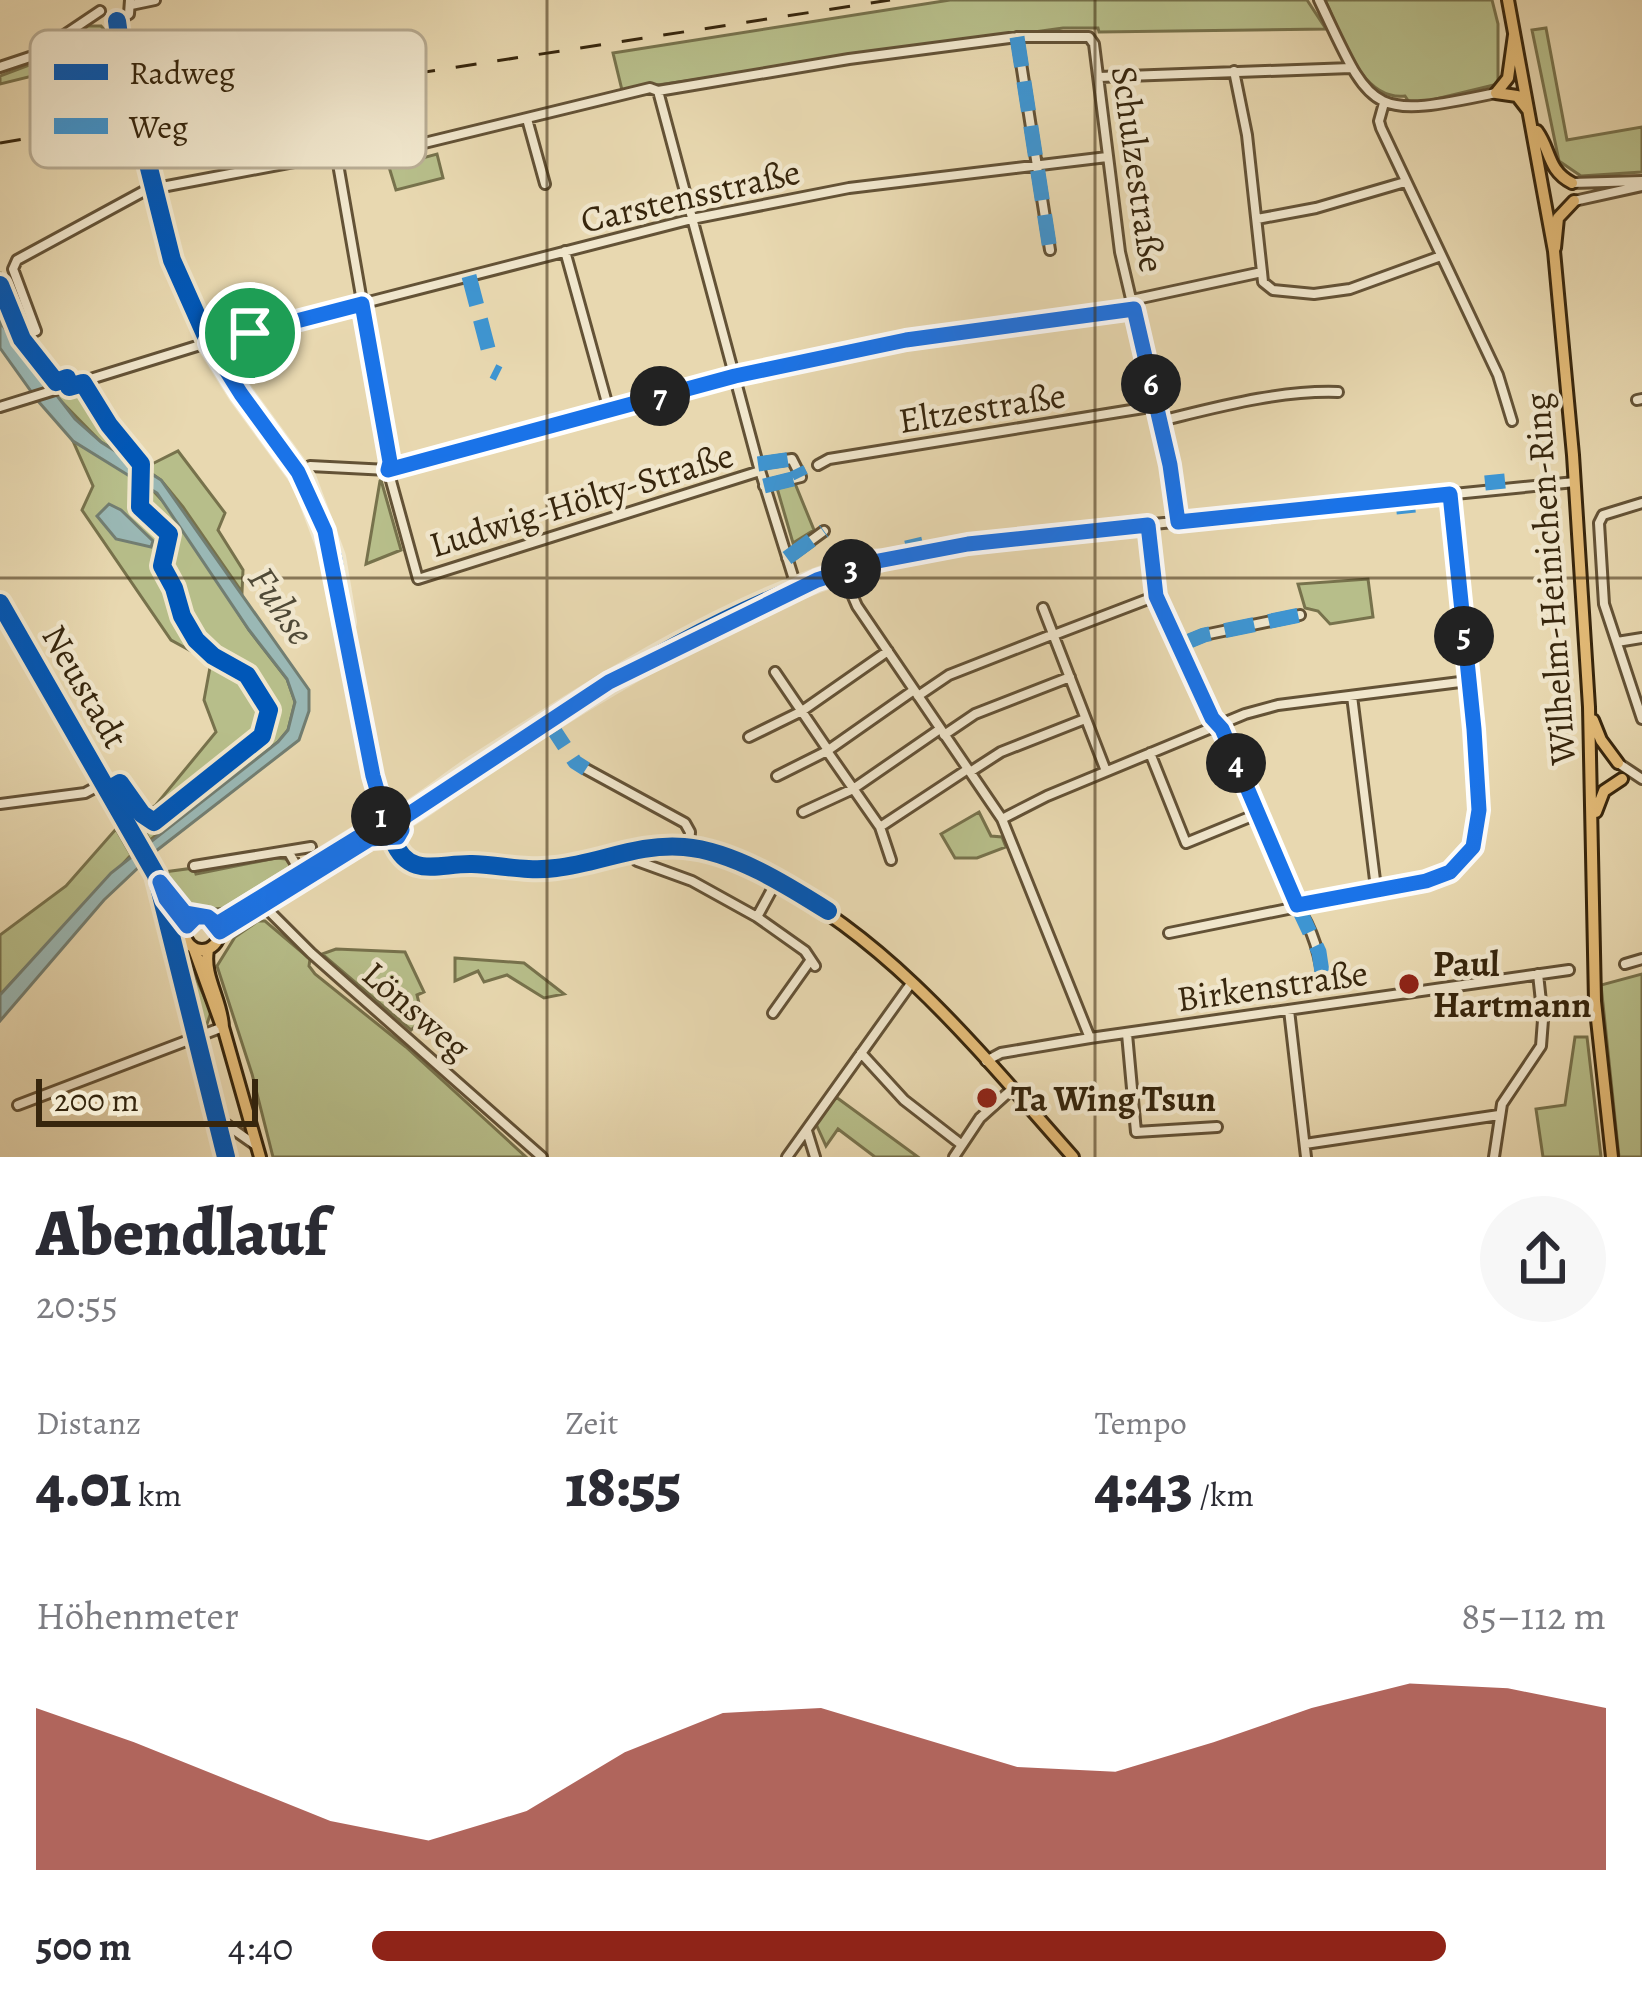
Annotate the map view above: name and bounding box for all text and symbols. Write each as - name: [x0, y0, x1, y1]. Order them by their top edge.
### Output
- legend: [30, 30, 426, 168]
- text: Radweg: [129, 50, 236, 95]
- street label: Schulzestraße: [1100, 63, 1177, 275]
- text: Weg: [128, 104, 189, 149]
- street label: Carstensstraße: [576, 146, 805, 245]
- pin: [199, 282, 301, 384]
- icon: arrive: [217, 300, 283, 366]
- pin: 6: [1121, 354, 1181, 414]
- text: 6: [1143, 361, 1159, 406]
- pin: 7: [630, 366, 690, 426]
- street label: Eltzestraße: [895, 370, 1069, 445]
- text: 7: [653, 373, 667, 418]
- street label: Wilhelm-Heinichen-Ring: [1512, 391, 1587, 768]
- street label: Ludwig-Hölty-Straße: [423, 430, 739, 569]
- pin: 3: [821, 539, 881, 599]
- text: 3: [844, 546, 858, 591]
- water label: Fuhse: [236, 555, 327, 655]
- pin: 5: [1434, 606, 1494, 666]
- text: 5: [1457, 613, 1471, 658]
- street label: Neustadt: [31, 615, 141, 757]
- pin: 4: [1206, 733, 1266, 793]
- text: 4: [1228, 740, 1244, 785]
- pin: 1: [351, 786, 411, 846]
- text: 1: [375, 793, 387, 838]
- place label: Paul Hartmann: [1433, 939, 1592, 1029]
- street label: Birkenstraße: [1174, 948, 1371, 1023]
- street label: Lönsweg: [352, 950, 481, 1071]
- marker: Paul Hartmann: [1396, 971, 1422, 997]
- scale bar: [36, 1073, 258, 1126]
- place label: Ta Wing Tsun: [1011, 1074, 1216, 1123]
- text: 200 m: [54, 1077, 139, 1122]
- marker: Ta Wing Tsun: [974, 1085, 1000, 1111]
- text: Abendlauf: [36, 1188, 327, 1278]
- button: share: [1480, 1196, 1606, 1322]
- text: 20:55: [36, 1278, 118, 1331]
- text: Distanz: [36, 1400, 141, 1445]
- text: Zeit: [565, 1400, 618, 1445]
- text: Tempo: [1095, 1400, 1187, 1445]
- text: 4.01: [36, 1445, 131, 1527]
- text: 18:55: [565, 1445, 681, 1527]
- text: 4:43: [1095, 1445, 1193, 1527]
- text: km: [131, 1472, 182, 1517]
- text: /km: [1193, 1472, 1254, 1517]
- text: Höhenmeter: [36, 1589, 239, 1642]
- text: 85–112 m: [1461, 1589, 1606, 1642]
- text: 500 m: [36, 1920, 131, 1973]
- text: 4:40: [228, 1920, 293, 1973]

